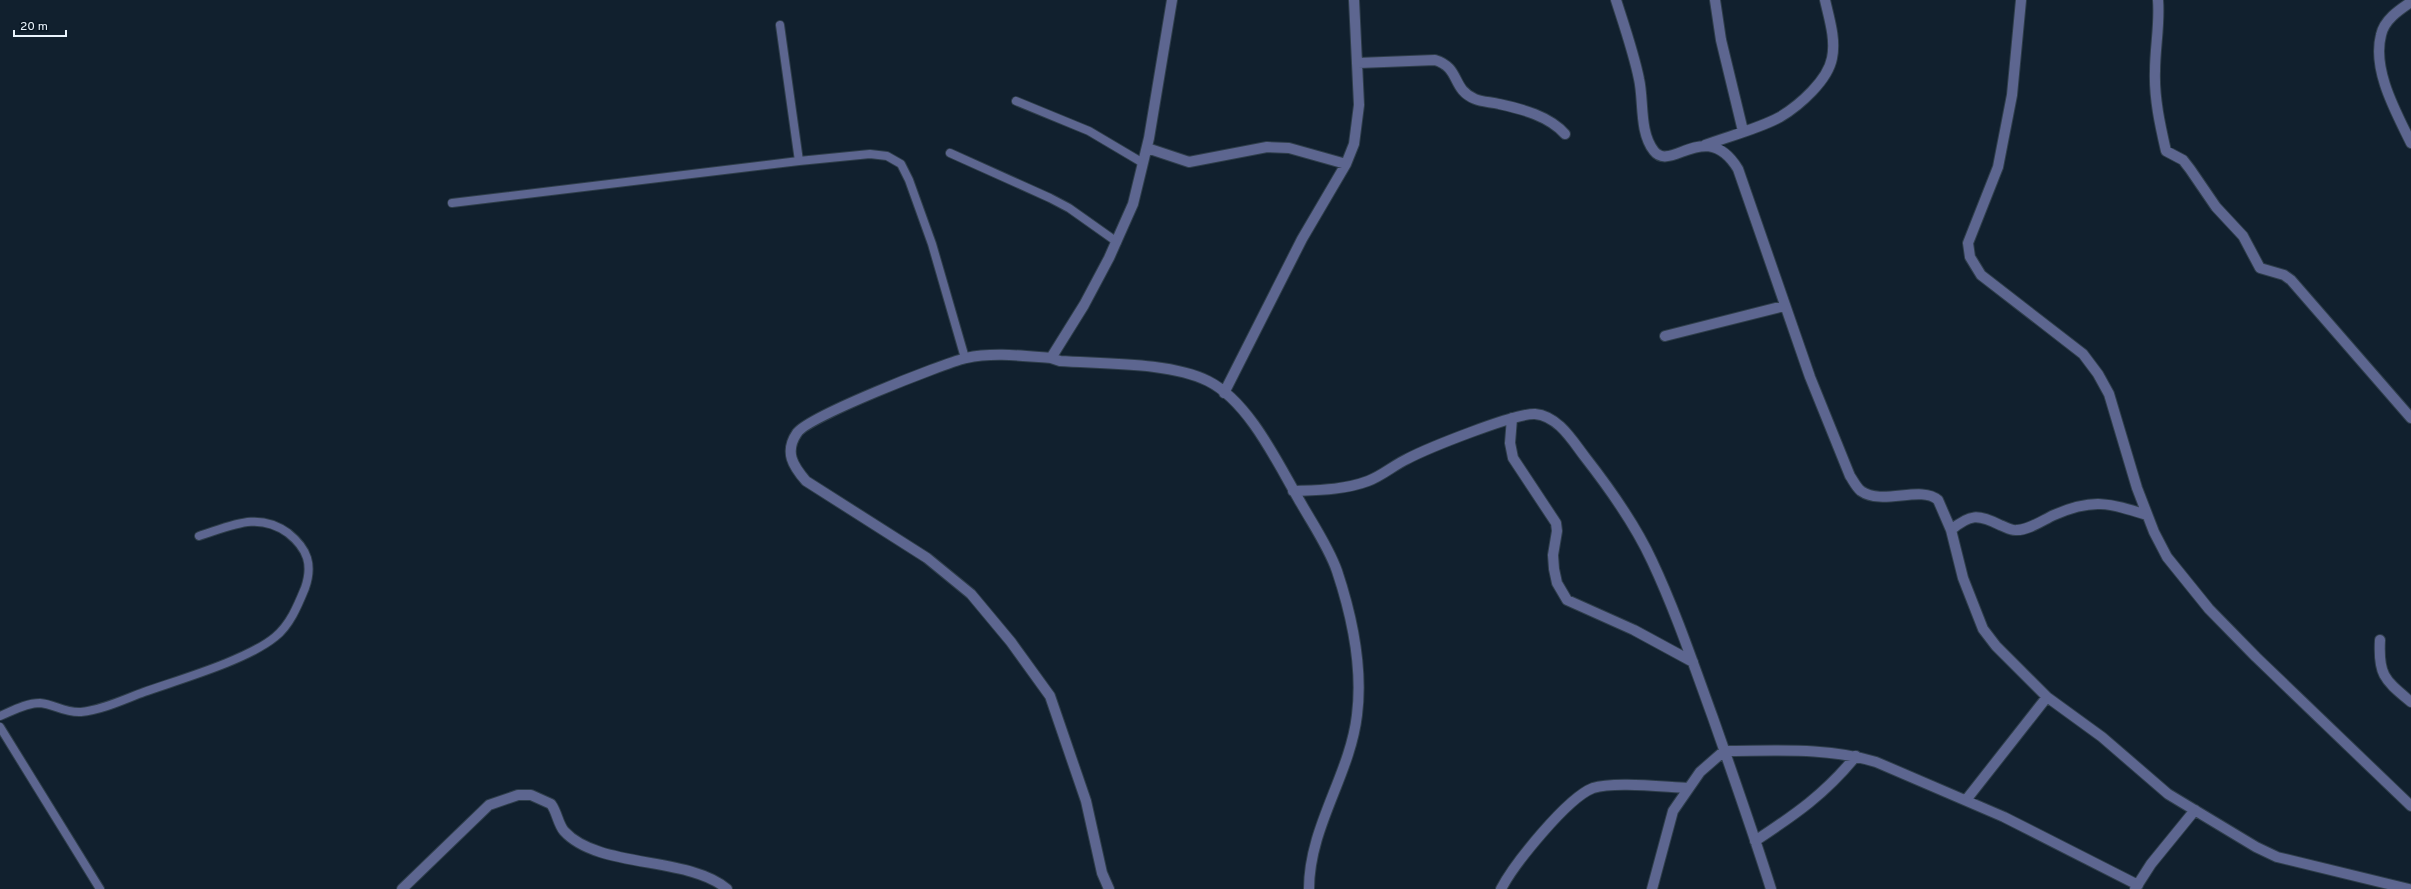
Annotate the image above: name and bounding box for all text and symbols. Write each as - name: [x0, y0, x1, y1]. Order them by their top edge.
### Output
- scale bar: [14, 12, 66, 38]
- text: 20 m: [20, 19, 48, 35]

